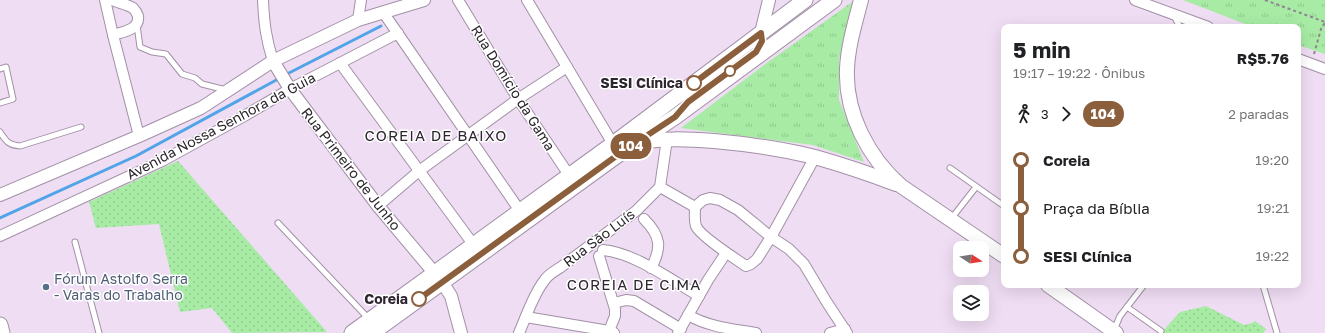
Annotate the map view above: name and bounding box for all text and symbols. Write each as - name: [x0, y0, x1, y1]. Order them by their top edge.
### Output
- street label: Rua Domício da Gama: [468, 22, 559, 154]
- text: 5 min: [1013, 36, 1071, 63]
- text: R$5.76: [1237, 49, 1289, 67]
- unlabelled marker: [724, 65, 736, 77]
- text: 19:17 – 19:22 · Ônibus: [1013, 65, 1145, 81]
- street label: Avenida Nossa Senhora da Guia: [123, 68, 318, 183]
- place label: SESI Clínica: [600, 74, 683, 91]
- marker: SESI Clínica: [686, 75, 702, 91]
- icon: walk: [1013, 103, 1035, 125]
- icon: forward: [1055, 103, 1077, 125]
- street label: Rua Primeiro de Junho: [298, 104, 405, 233]
- text: 104: [1091, 105, 1116, 122]
- text: 3: [1041, 106, 1049, 122]
- text: 2 paradas: [1228, 106, 1289, 122]
- district label: COREIA DE BAIXO: [365, 126, 507, 144]
- line badge: 104: [608, 133, 654, 159]
- text: 104: [618, 137, 644, 154]
- text: Coreia: [1043, 151, 1090, 169]
- text: 19:20: [1255, 152, 1289, 168]
- text: Praça da Bíblia: [1043, 199, 1150, 217]
- text: 19:21: [1257, 200, 1289, 216]
- street label: Rua São Luís: [560, 205, 638, 270]
- north arrow: [953, 241, 989, 277]
- map controls: [953, 241, 989, 321]
- text: SESI Clínica: [1043, 247, 1132, 265]
- text: 19:22: [1256, 248, 1289, 264]
- place label: Fórum Astolfo Serra - Varas do Trabalho: [54, 270, 188, 303]
- district label: COREIA DE CIMA: [567, 275, 701, 293]
- marker: Fórum Astolfo Serra - Varas do Trabalho: [41, 282, 51, 292]
- button: layers: [953, 285, 989, 321]
- place label: Coreia: [364, 290, 408, 307]
- marker: Coreia: [411, 291, 427, 307]

